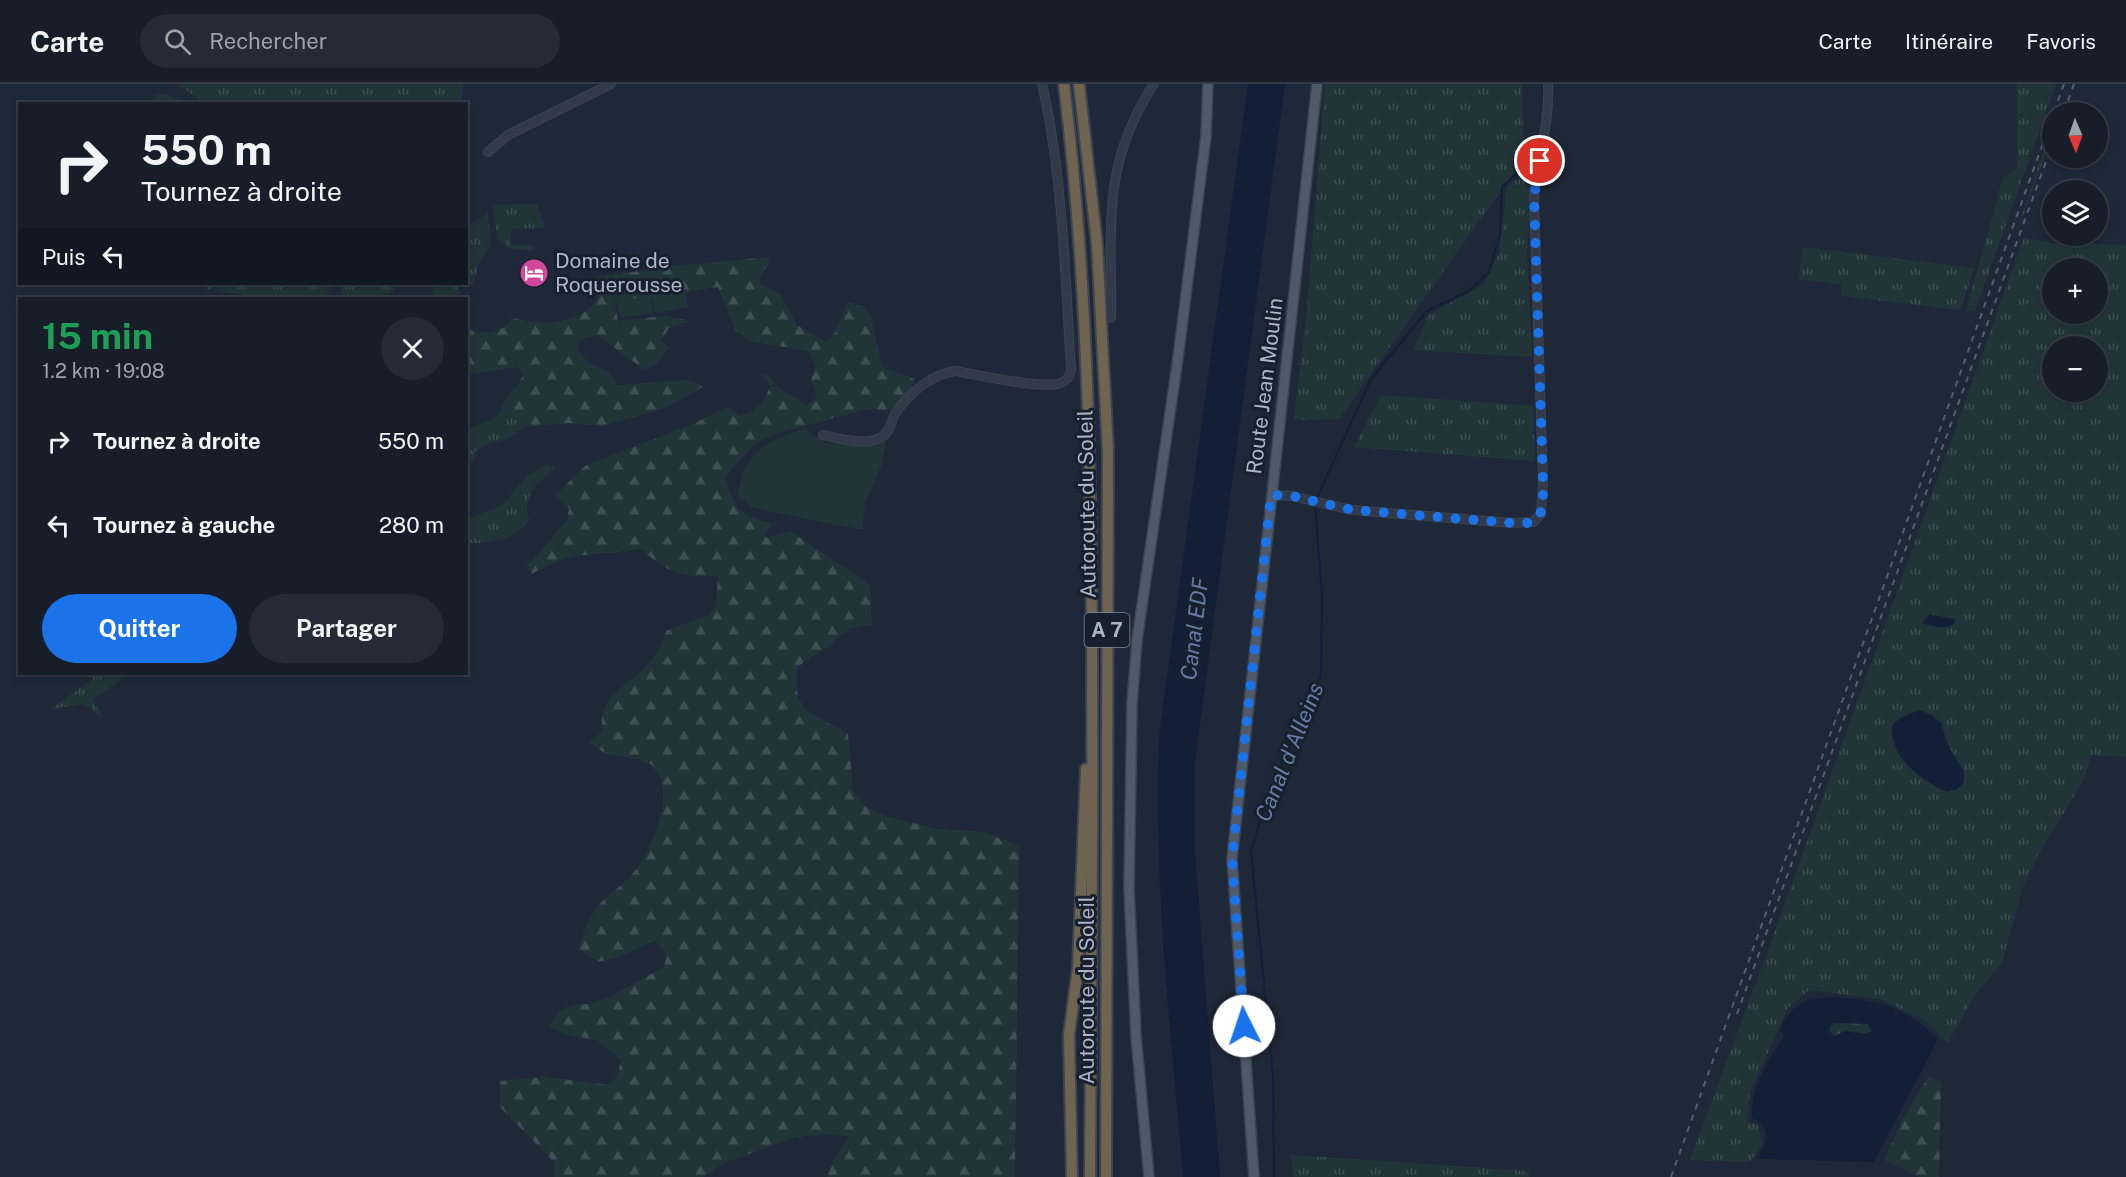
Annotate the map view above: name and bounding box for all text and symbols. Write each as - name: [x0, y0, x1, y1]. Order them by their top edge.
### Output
- search box: [140, 14, 560, 68]
- text: Carte: [30, 25, 104, 58]
- icon: search: [161, 25, 194, 58]
- text: Rechercher: [209, 28, 327, 54]
- text: Carte: [1818, 29, 1872, 54]
- text: Itinéraire: [1905, 29, 1993, 54]
- text: Favoris: [2026, 29, 2096, 54]
- north arrow: [2042, 102, 2108, 168]
- map controls: [2042, 102, 2108, 402]
- text: 550 m: [141, 125, 272, 174]
- icon: right: [42, 126, 120, 204]
- pin: [1514, 135, 1565, 186]
- icon: arrive: [1523, 144, 1556, 177]
- text: Tournez à droite: [141, 175, 342, 207]
- button: layers: [2042, 180, 2108, 246]
- icon: left: [97, 240, 130, 273]
- text: Puis: [42, 244, 85, 270]
- place label: Domaine de Roquerousse: [555, 248, 683, 297]
- hotel icon: Domaine de Roquerousse: [518, 257, 550, 289]
- button: +: [2042, 258, 2108, 324]
- street label: Route Jean Moulin: [1241, 296, 1288, 476]
- text: 15 min: [42, 315, 153, 357]
- button: close: [381, 317, 444, 380]
- button: −: [2042, 336, 2108, 402]
- text: 1.2 km · 19:08: [42, 359, 165, 383]
- street label: Autoroute du Soleil: [1072, 410, 1101, 598]
- icon: right: [42, 425, 75, 458]
- text: Tournez à droite: [93, 428, 261, 454]
- text: 550 m: [378, 428, 444, 454]
- icon: left: [42, 509, 75, 542]
- text: Tournez à gauche: [93, 512, 275, 538]
- text: 280 m: [379, 512, 444, 538]
- water label: Canal EDF: [1175, 575, 1213, 682]
- button: Quitter: [42, 594, 237, 663]
- button: Partager: [249, 594, 444, 663]
- road number: A 7: [1084, 613, 1130, 647]
- water label: Canal d'Alleins: [1249, 679, 1329, 825]
- street label: Autoroute du Soleil: [1074, 896, 1099, 1084]
- position arrow: [1212, 994, 1276, 1058]

